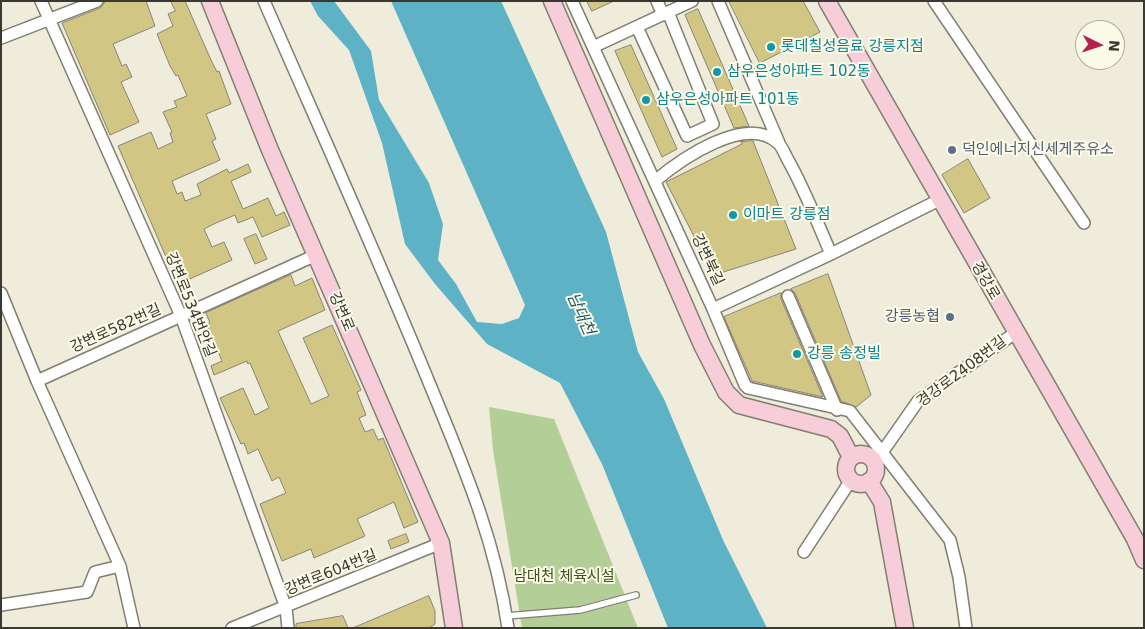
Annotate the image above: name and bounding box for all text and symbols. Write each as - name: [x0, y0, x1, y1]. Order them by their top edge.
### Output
- north arrow: [1075, 20, 1125, 70]
- place label: 롯데칠성음료 강릉지점: [781, 38, 924, 56]
- text: N: [1106, 40, 1122, 52]
- marker: 롯데칠성음료 강릉지점: [765, 41, 777, 53]
- place label: 삼우은성아파트 102동: [727, 63, 871, 81]
- marker: 삼우은성아파트 102동: [711, 66, 723, 78]
- place label: 삼우은성아파트 101동: [656, 91, 800, 109]
- marker: 삼우은성아파트 101동: [640, 94, 652, 106]
- place label: 덕인에너지신세게주유소: [962, 141, 1114, 159]
- marker: 덕인에너지신세게주유소: [946, 144, 958, 156]
- place label: 이마트 강릉점: [743, 206, 831, 224]
- marker: 이마트 강릉점: [727, 209, 739, 221]
- street label: 강변북길: [687, 231, 727, 289]
- street label: 강변로534번안길: [161, 250, 219, 360]
- street label: 경강로: [967, 259, 1003, 303]
- street label: 강변로: [325, 289, 357, 335]
- water label: 남대천: [562, 290, 598, 338]
- street label: 강변로582번길: [68, 301, 164, 357]
- place label: 강릉농협: [885, 308, 940, 326]
- marker: 강릉농협: [944, 311, 956, 323]
- street label: 경강로2408번길: [914, 333, 1010, 411]
- place label: 강릉 송정빌: [807, 345, 881, 363]
- marker: 강릉 송정빌: [791, 348, 803, 360]
- street label: 강변로604번길: [282, 546, 380, 600]
- park label: 남대천 체육시설: [513, 568, 615, 586]

